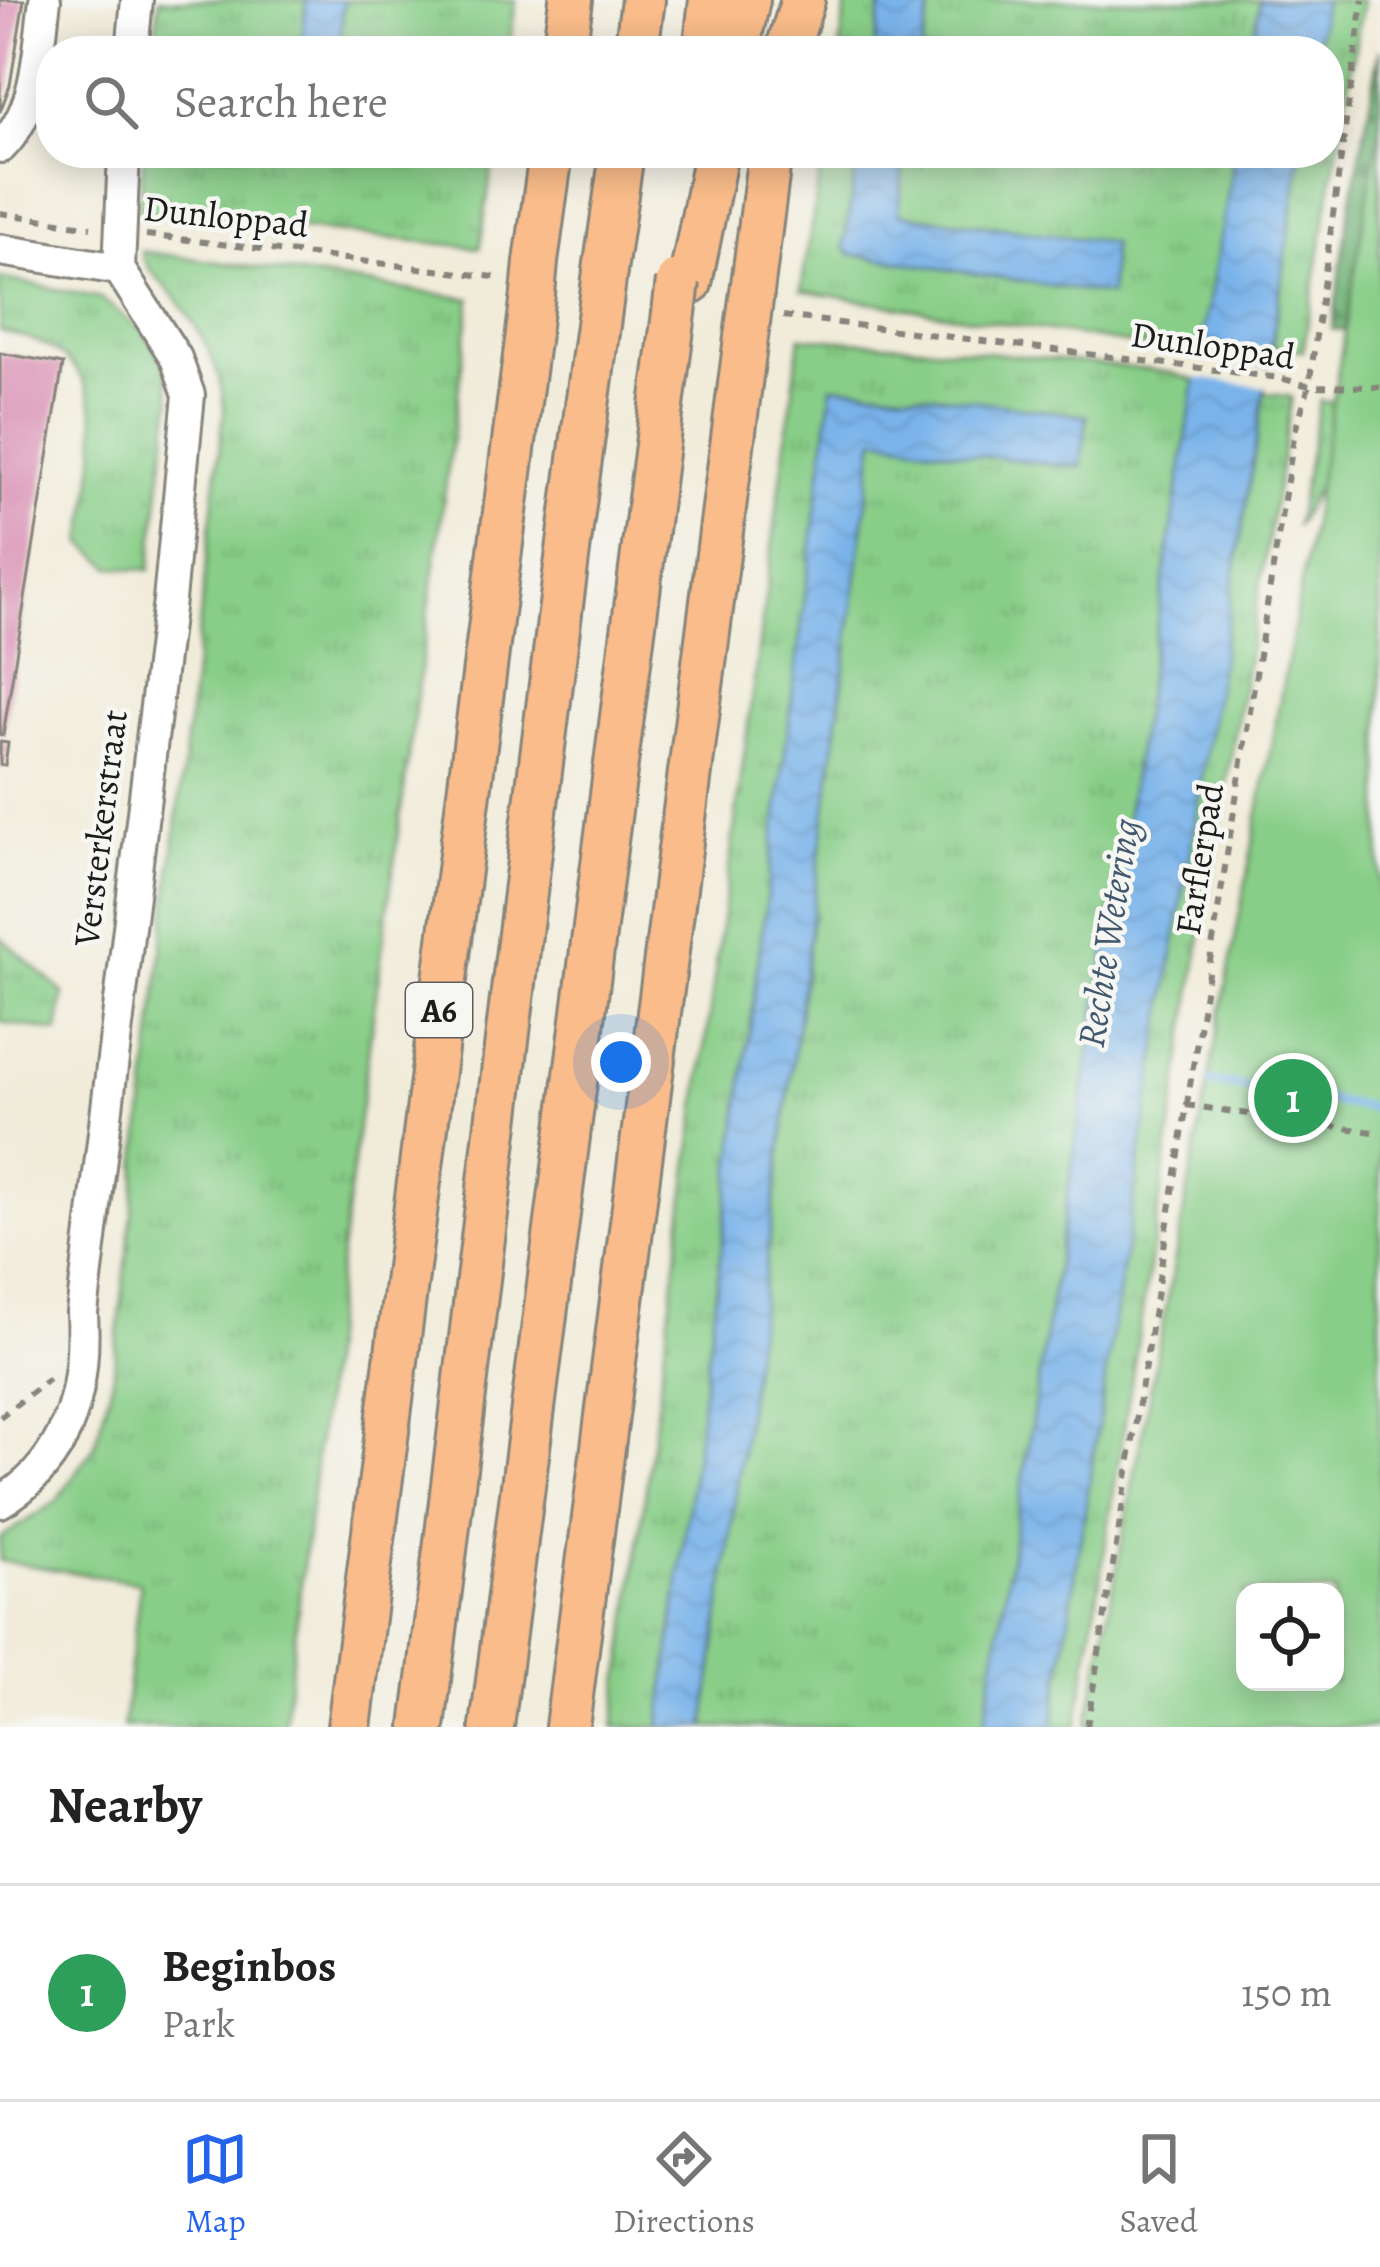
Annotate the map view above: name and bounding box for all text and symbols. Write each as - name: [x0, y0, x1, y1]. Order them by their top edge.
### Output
- search box: [36, 36, 1344, 168]
- icon: search: [78, 69, 144, 135]
- text: Search here: [174, 71, 388, 133]
- street label: Dunloppad: [141, 183, 311, 249]
- street label: Dunloppad: [1128, 309, 1299, 381]
- street label: Versterkerstraat: [61, 707, 139, 950]
- street label: Farflerpad: [1163, 779, 1235, 938]
- water label: Rechte Wetering: [1064, 815, 1152, 1051]
- road number: A6: [406, 983, 472, 1037]
- your location: [591, 1032, 651, 1092]
- pin: 1: [1254, 1053, 1332, 1143]
- map controls: [1236, 1583, 1344, 1691]
- button: locate: [1236, 1583, 1344, 1691]
- text: Nearby: [48, 1770, 202, 1840]
- text: Beginbos: [162, 1935, 336, 1997]
- text: 1: [80, 1966, 94, 2019]
- text: 150 m: [1241, 1966, 1332, 2019]
- text: Park: [162, 1997, 235, 2050]
- tab: Map: [182, 2126, 248, 2243]
- tab: Directions: [613, 2126, 755, 2243]
- tab: Saved: [1119, 2126, 1198, 2243]

